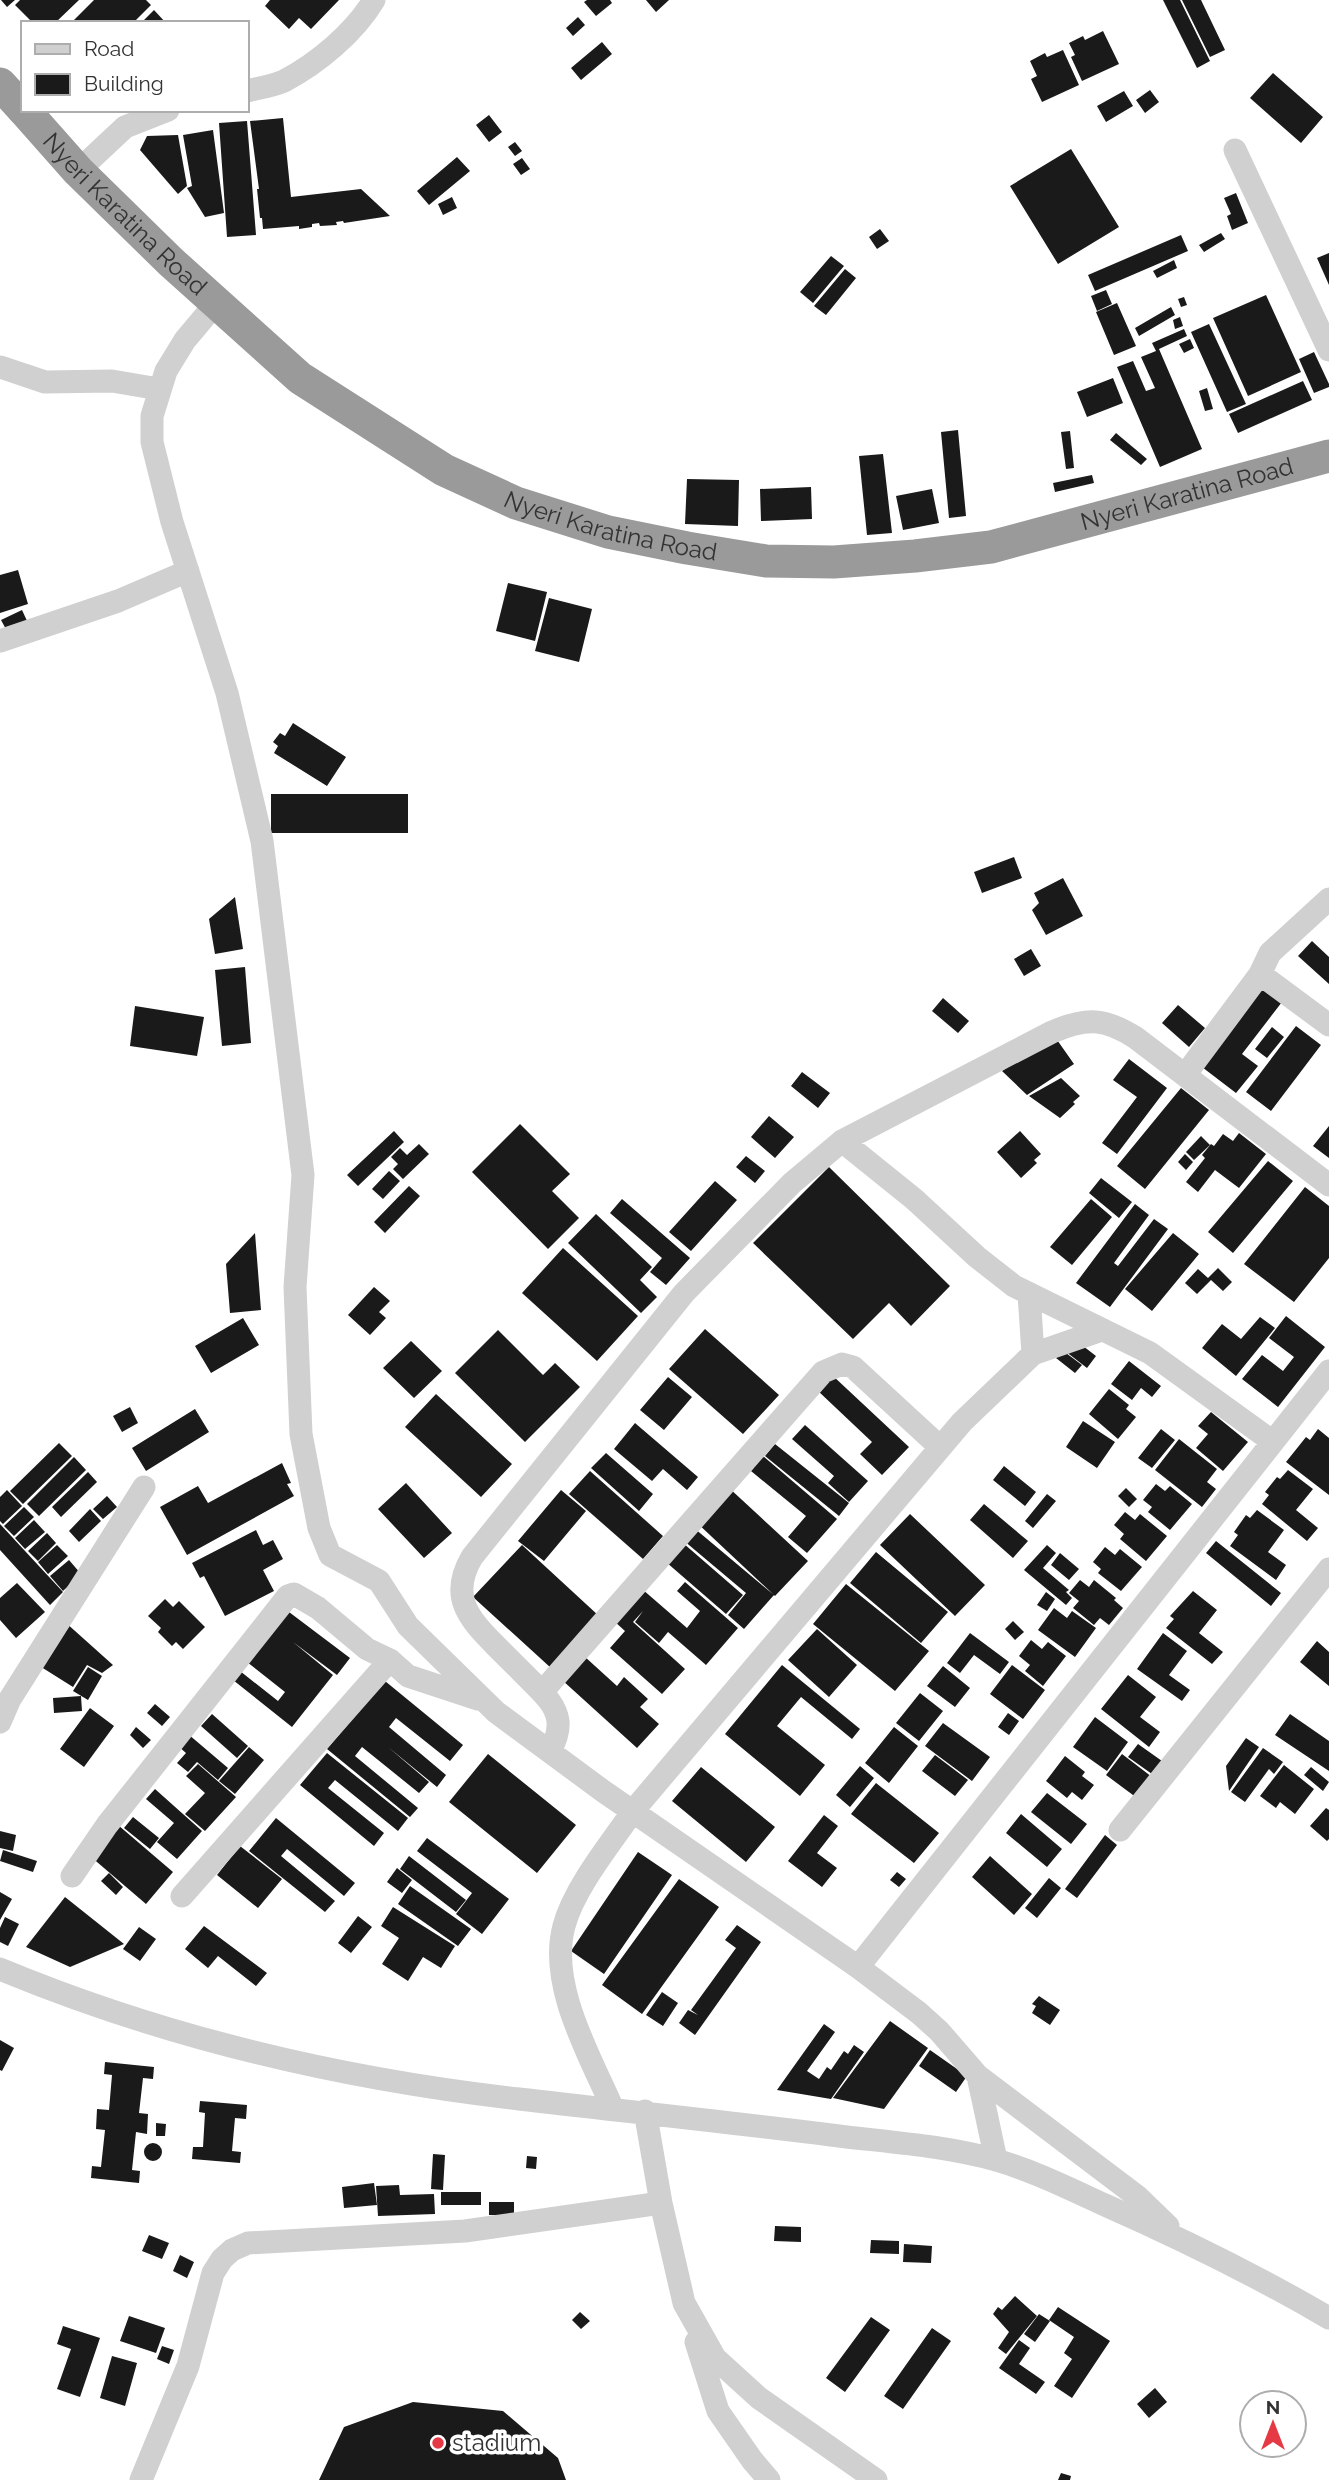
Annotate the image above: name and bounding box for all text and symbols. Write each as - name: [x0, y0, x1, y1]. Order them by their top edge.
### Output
- legend: [21, 21, 248, 112]
- text: Road: [84, 36, 134, 61]
- text: Building: [84, 71, 164, 96]
- street label: Nyeri Karatina Road: [37, 127, 213, 301]
- street label: Nyeri Karatina Road: [1077, 451, 1296, 536]
- street label: Nyeri Karatina Road: [500, 485, 719, 567]
- north arrow: [1238, 2389, 1308, 2459]
- text: N: [1266, 2396, 1280, 2418]
- place label: stadium: [452, 2428, 541, 2457]
- marker: stadium: [430, 2435, 446, 2451]

